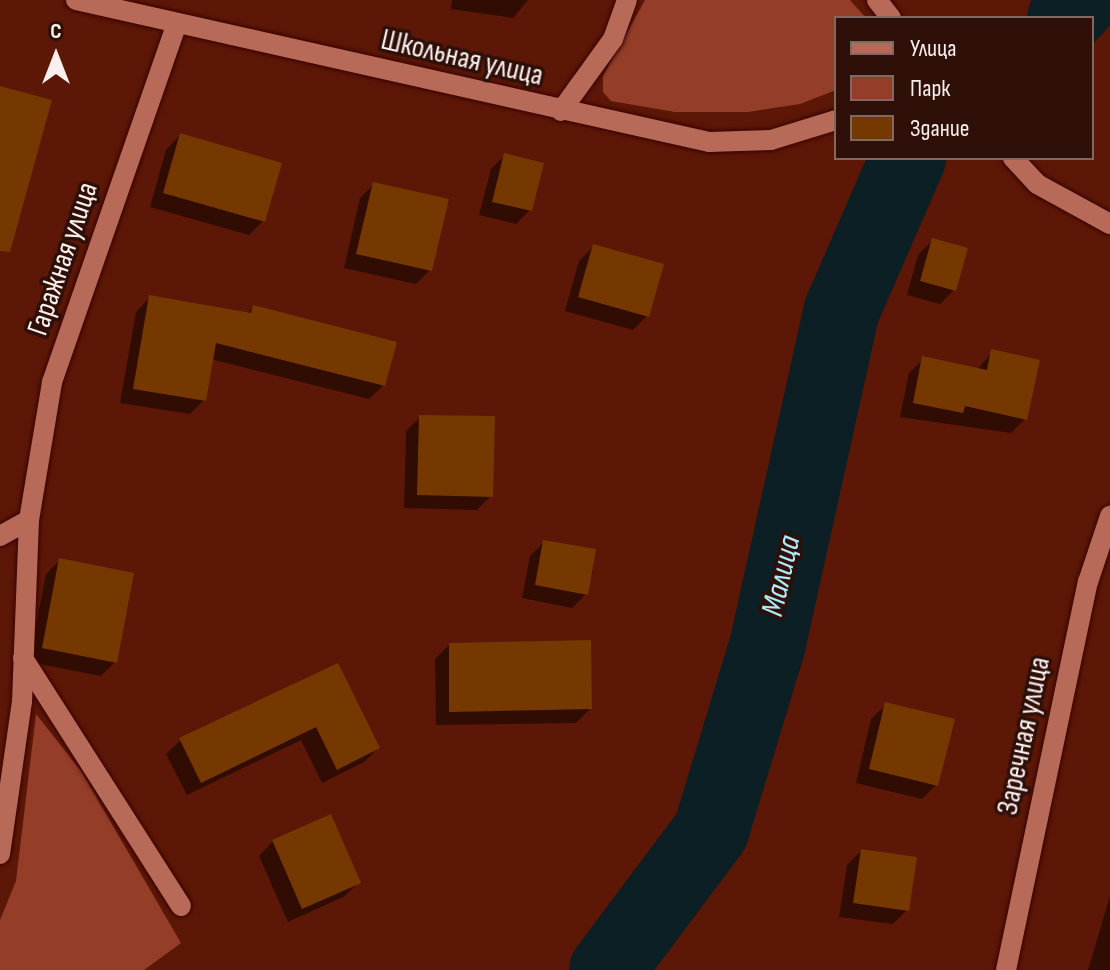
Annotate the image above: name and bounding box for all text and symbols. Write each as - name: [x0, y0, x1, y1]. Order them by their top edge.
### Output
- north arrow: [16, 16, 96, 96]
- legend: [834, 16, 1094, 160]
- text: С: [50, 18, 62, 45]
- street label: Школьная улица: [377, 22, 547, 94]
- text: Улица: [910, 34, 956, 63]
- text: Парк: [910, 74, 950, 103]
- text: Здание: [910, 114, 969, 143]
- street label: Гаражная улица: [20, 178, 106, 340]
- water label: Малица: [754, 532, 810, 620]
- street label: Заречная улица: [990, 654, 1058, 818]

